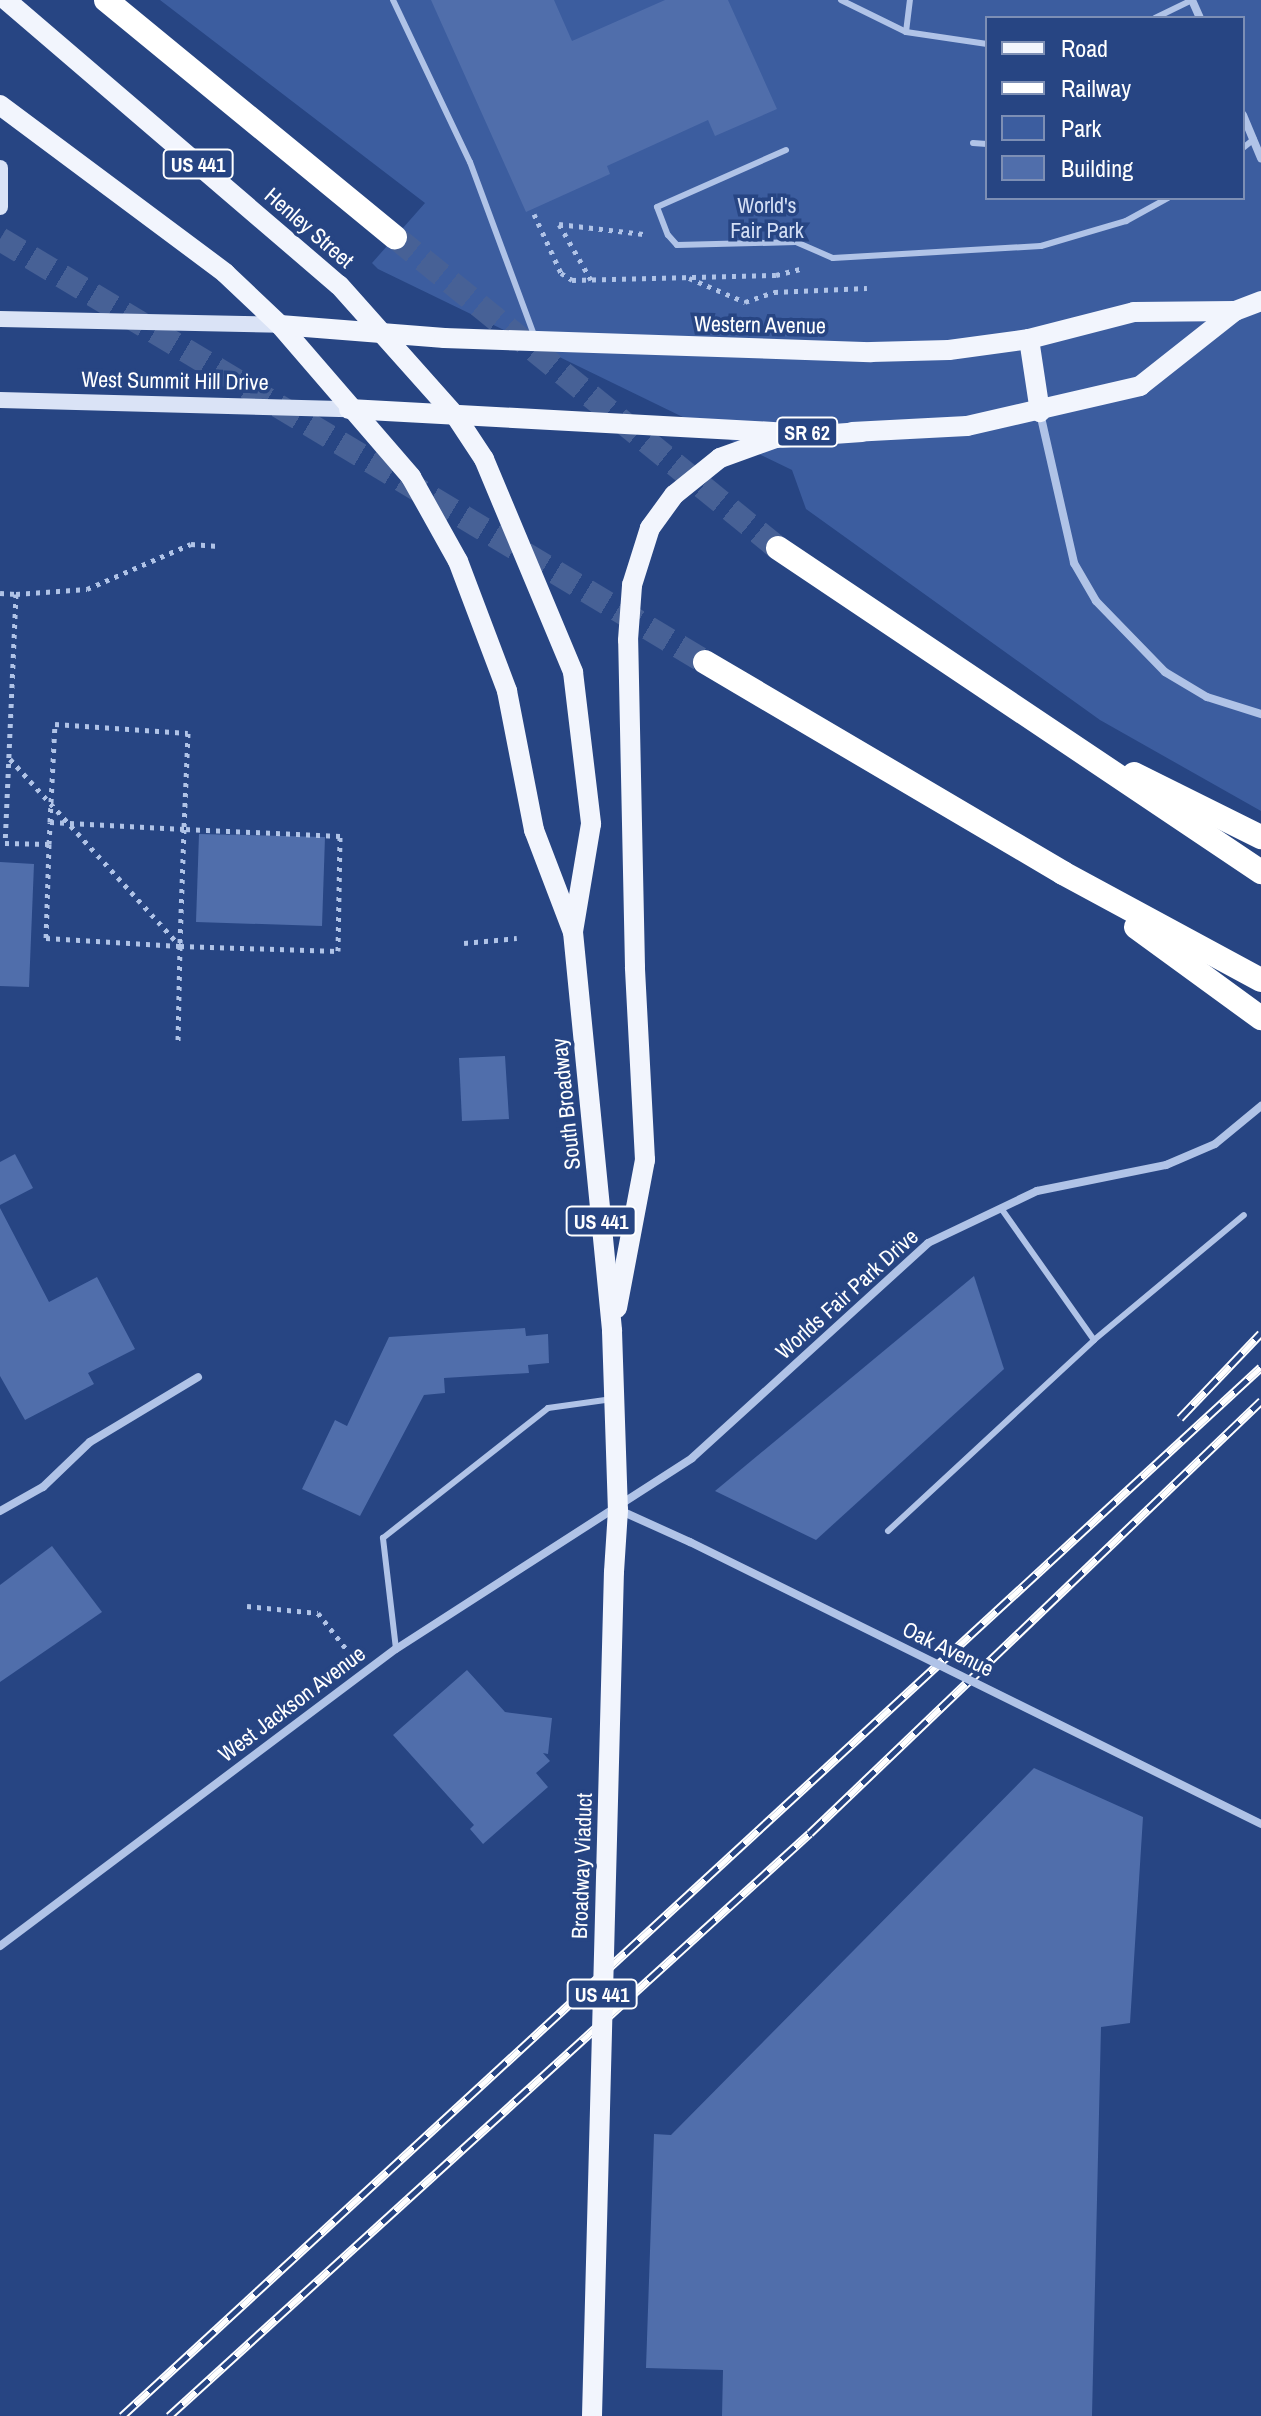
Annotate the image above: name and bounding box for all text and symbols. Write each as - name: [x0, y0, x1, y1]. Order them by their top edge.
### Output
- legend: [985, 16, 1245, 200]
- text: Road: [1061, 32, 1108, 64]
- text: Railway: [1061, 72, 1131, 104]
- text: Park: [1061, 112, 1101, 144]
- road number: US 441: [162, 148, 234, 180]
- text: Building: [1061, 152, 1133, 184]
- street label: Henley Street: [259, 182, 359, 274]
- park label: World's Fair Park: [730, 192, 804, 244]
- street label: Western Avenue: [693, 311, 827, 339]
- street label: West Summit Hill Drive: [81, 366, 269, 396]
- road number: SR 62: [775, 416, 839, 448]
- street label: South Broadway: [546, 1037, 586, 1171]
- road number: US 441: [565, 1205, 637, 1237]
- street label: Worlds Fair Park Drive: [770, 1223, 924, 1365]
- street label: Oak Avenue: [898, 1615, 998, 1683]
- street label: West Jackson Avenue: [213, 1640, 371, 1768]
- street label: Broadway Viaduct: [566, 1793, 598, 1939]
- road number: US 441: [566, 1978, 638, 2010]

